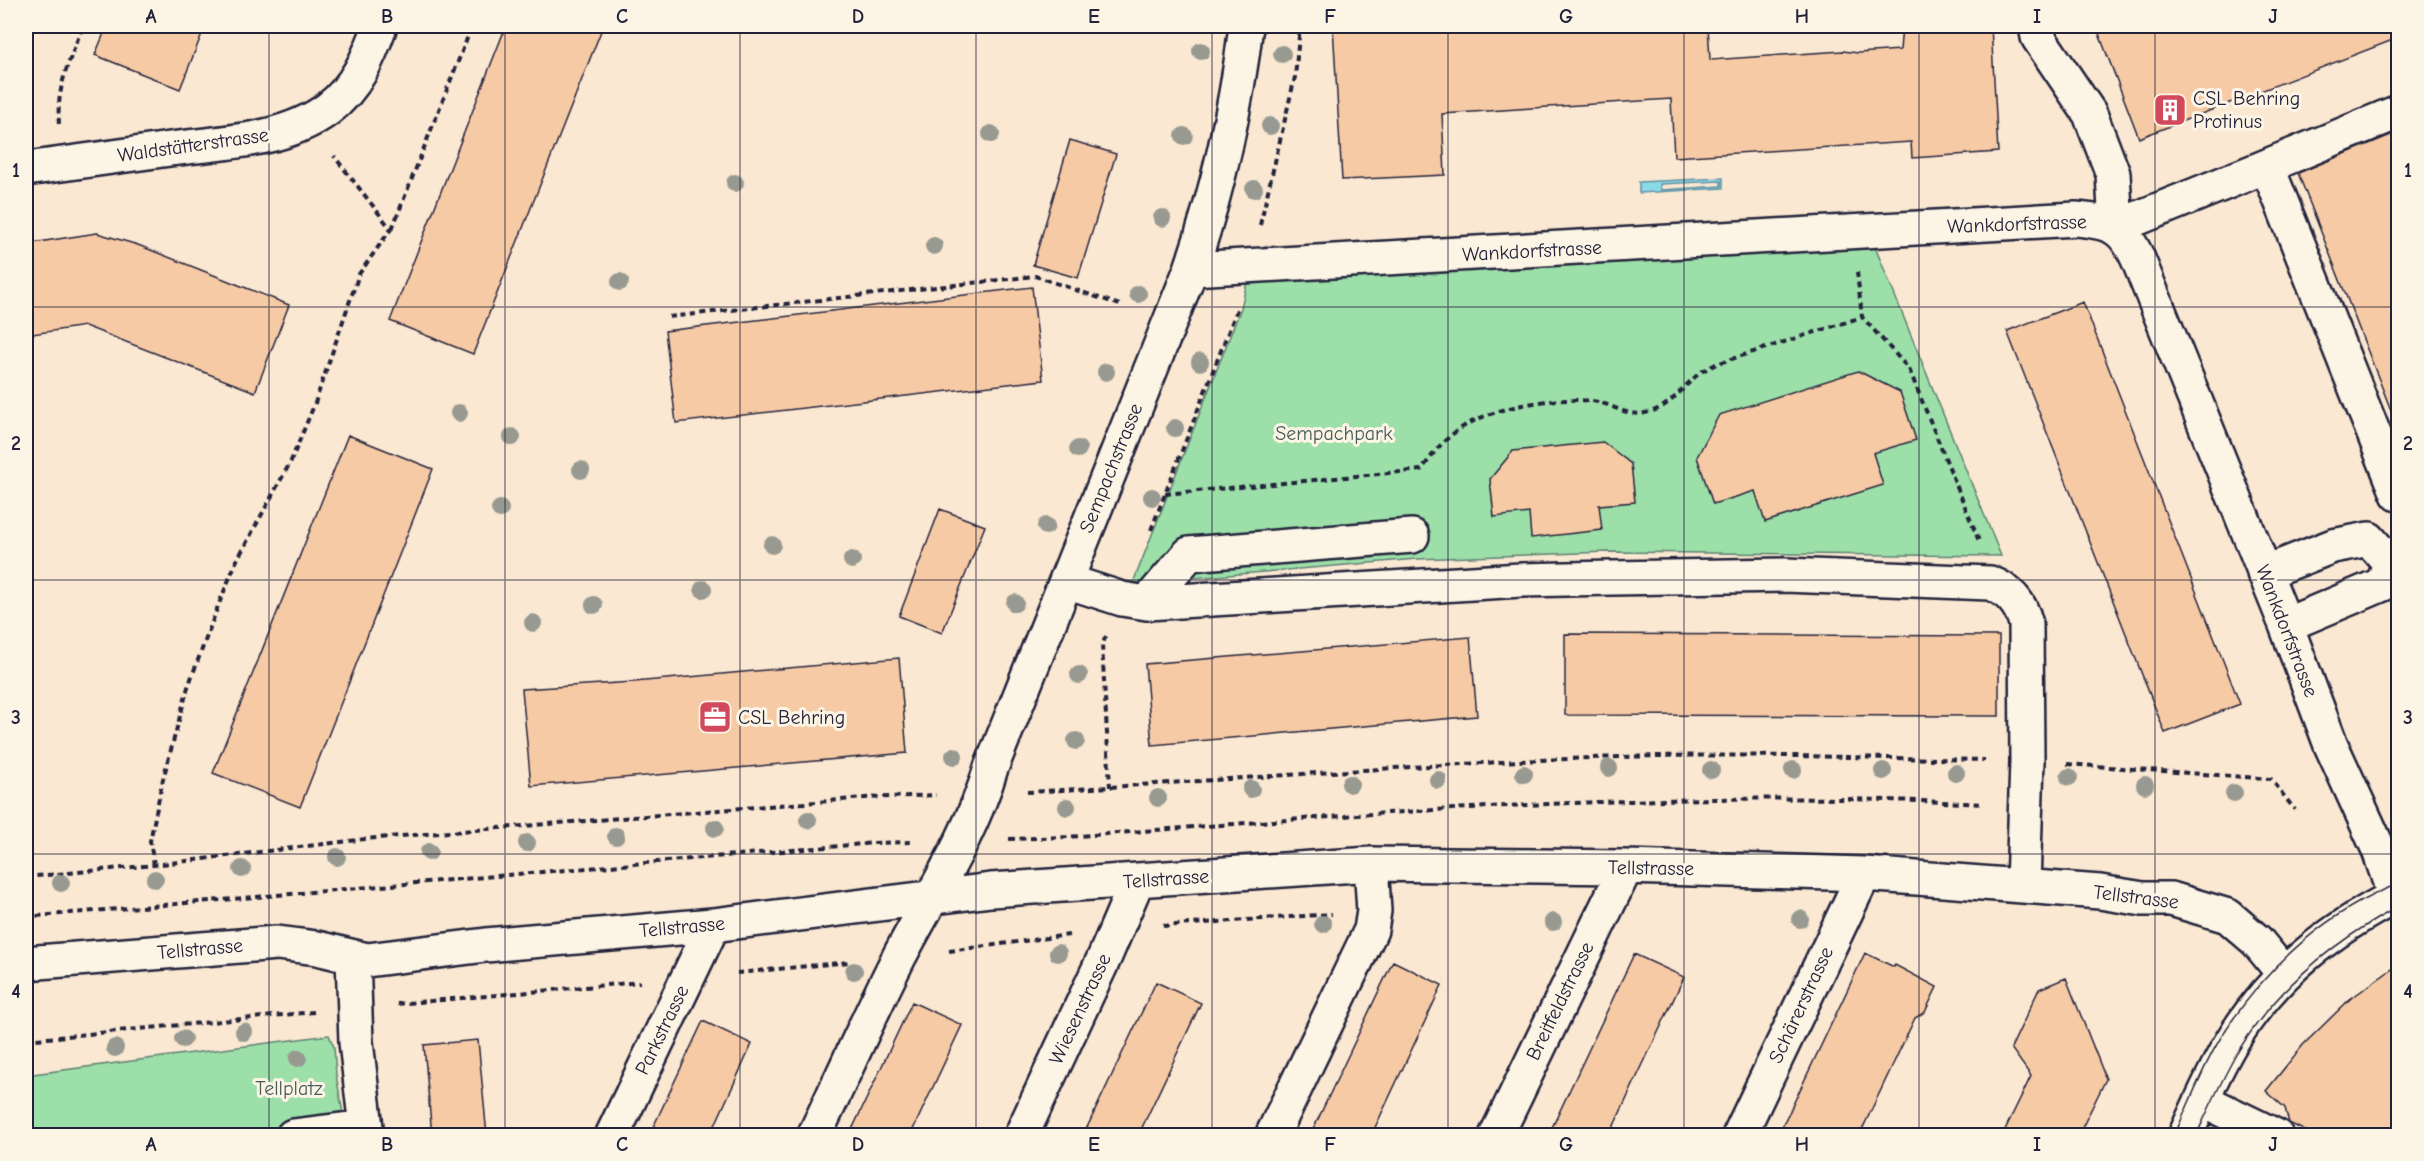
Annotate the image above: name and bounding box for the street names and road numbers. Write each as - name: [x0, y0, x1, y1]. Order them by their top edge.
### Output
- street label: Waldstätterstrasse: [116, 123, 270, 167]
- street label: Wankdorfstrasse: [1947, 210, 2087, 238]
- street label: Wankdorfstrasse: [1462, 236, 1602, 266]
- street label: Sempachstrasse: [1075, 400, 1147, 536]
- street label: Wankdorfstrasse: [2251, 562, 2323, 700]
- street label: Tellstrasse: [1608, 856, 1694, 880]
- street label: Tellstrasse: [1122, 865, 1210, 893]
- street label: Tellstrasse: [2092, 880, 2180, 914]
- street label: Tellstrasse: [638, 912, 726, 942]
- street label: Tellstrasse: [156, 934, 244, 964]
- street label: Breitfeldstrasse: [1521, 938, 1599, 1064]
- street label: Schärerstrasse: [1764, 943, 1838, 1067]
- street label: Wiesenstrasse: [1044, 950, 1116, 1068]
- street label: Parkstrasse: [630, 981, 694, 1079]

